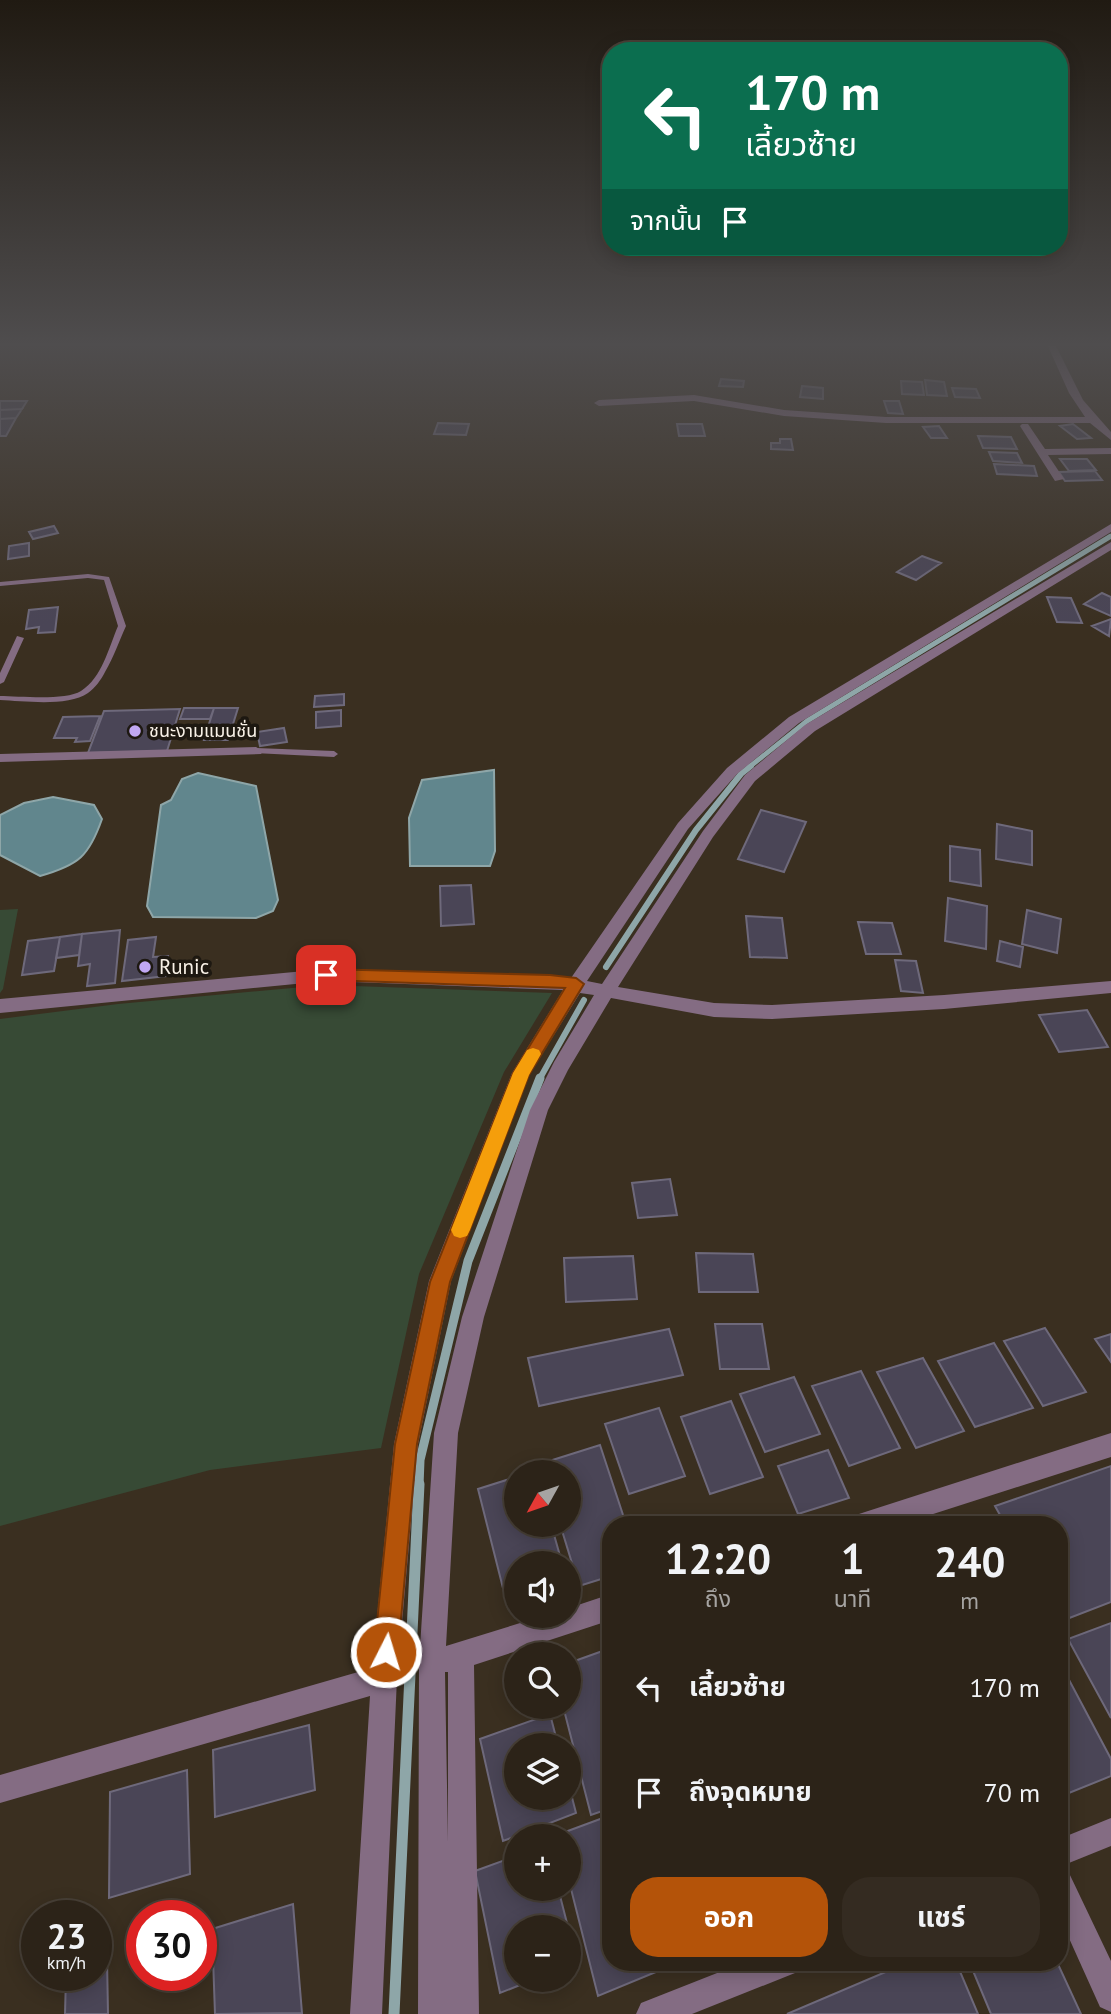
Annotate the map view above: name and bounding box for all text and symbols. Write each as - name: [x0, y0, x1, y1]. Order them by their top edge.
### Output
- text: 170 m: [745, 60, 880, 124]
- icon: left: [630, 70, 721, 161]
- text: เลี้ยวซ้าย: [745, 123, 857, 165]
- icon: arrive: [716, 203, 754, 241]
- text: จากนั้น: [630, 204, 702, 237]
- place label: ชนะงามแมนชั่น: [149, 719, 257, 742]
- marker: ชนะงามแมนชั่น: [127, 723, 143, 739]
- pin: [296, 945, 356, 1005]
- place label: Runic: [159, 953, 209, 980]
- icon: arrive: [307, 956, 345, 994]
- marker: Runic: [137, 959, 153, 975]
- north arrow: [504, 1460, 581, 1536]
- map controls: [504, 1460, 581, 1992]
- text: 12:20: [665, 1531, 771, 1586]
- text: 1: [841, 1531, 864, 1586]
- text: 240: [934, 1534, 1005, 1589]
- button: sound: [504, 1551, 581, 1628]
- text: ถึง: [705, 1584, 731, 1613]
- text: นาที: [834, 1584, 871, 1613]
- text: m: [960, 1586, 979, 1615]
- position arrow: [349, 1615, 423, 1689]
- button: search: [504, 1642, 581, 1719]
- icon: left: [630, 1669, 668, 1707]
- text: เลี้ยวซ้าย: [689, 1670, 786, 1703]
- text: 170 m: [969, 1671, 1040, 1704]
- button: layers: [504, 1733, 581, 1810]
- icon: arrive: [630, 1774, 668, 1812]
- text: ถึงจุดหมาย: [689, 1775, 812, 1808]
- text: 70 m: [984, 1776, 1040, 1809]
- button: +: [504, 1824, 581, 1901]
- button: ออก: [630, 1877, 828, 1957]
- button: แชร์: [842, 1877, 1040, 1957]
- speed limit sign: 30: [126, 1900, 217, 1991]
- text: 23: [47, 1913, 86, 1959]
- button: −: [504, 1915, 581, 1992]
- text: km/h: [47, 1951, 86, 1974]

